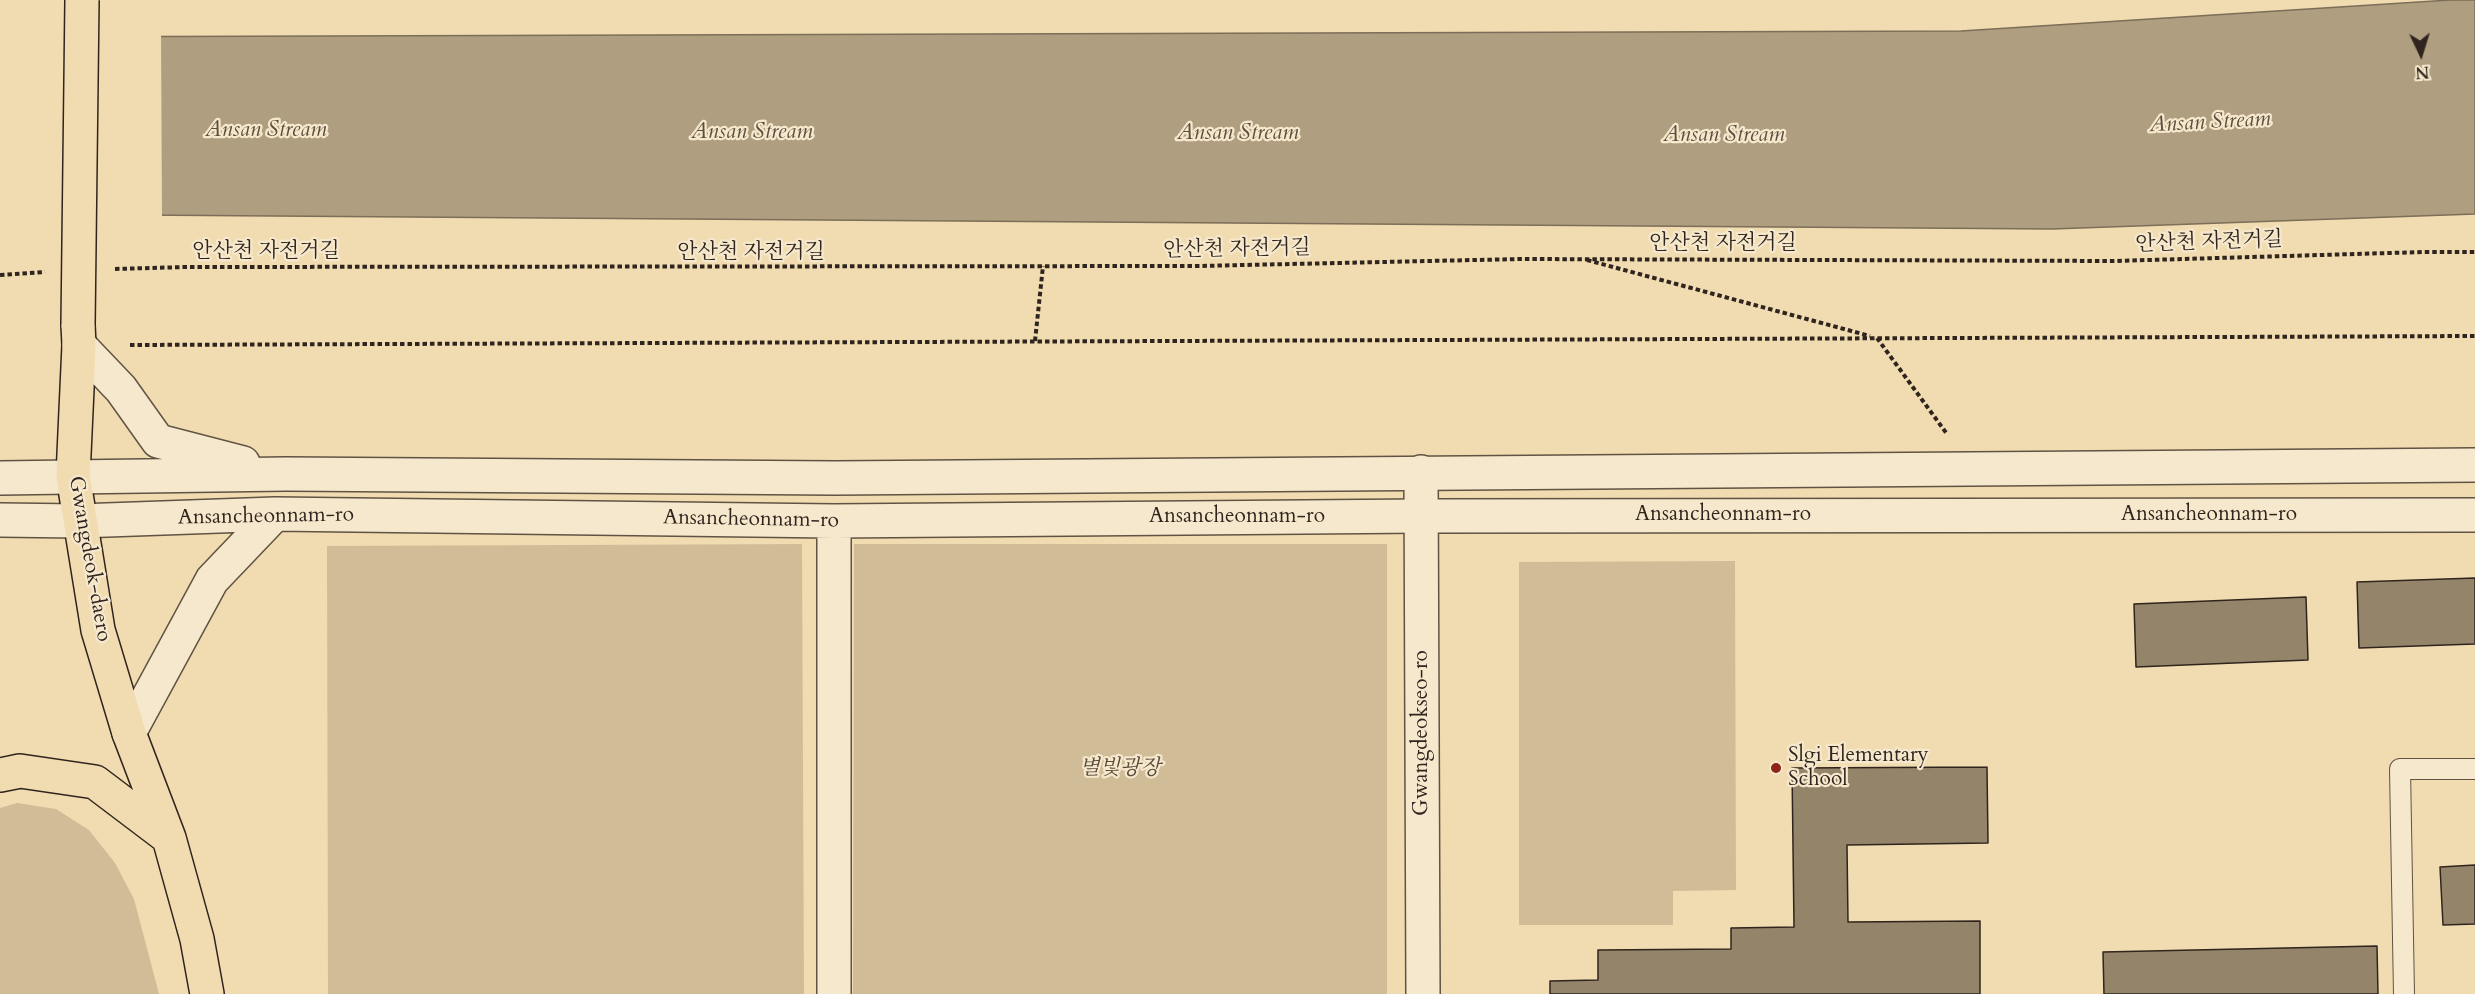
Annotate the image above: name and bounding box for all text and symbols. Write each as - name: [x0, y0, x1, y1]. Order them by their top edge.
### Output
- north arrow: [2391, 24, 2451, 84]
- text: N: [2415, 60, 2430, 83]
- water label: Ansan Stream: [2149, 107, 2271, 139]
- water label: Ansan Stream: [205, 118, 327, 144]
- water label: Ansan Stream: [691, 120, 813, 146]
- water label: Ansan Stream: [1177, 121, 1299, 147]
- water label: Ansan Stream: [1663, 123, 1785, 149]
- street label: 안산천 자전거길: [2135, 228, 2283, 258]
- street label: 안산천 자전거길: [1649, 231, 1797, 257]
- street label: 안산천 자전거길: [1163, 236, 1311, 264]
- street label: 안산천 자전거길: [192, 239, 340, 265]
- street label: 안산천 자전거길: [677, 240, 825, 266]
- street label: Gwangdeok-daero: [62, 474, 116, 644]
- street label: Ansancheonnam-ro: [1635, 502, 1811, 528]
- street label: Ansancheonnam-ro: [2121, 502, 2297, 528]
- street label: Ansancheonnam-ro: [178, 503, 354, 531]
- street label: Ansancheonnam-ro: [1149, 504, 1325, 530]
- street label: Ansancheonnam-ro: [663, 506, 839, 534]
- street label: Gwangdeokseo-ro: [1409, 650, 1435, 816]
- place label: Slgi Elementary School: [1788, 743, 1929, 793]
- park label: 별빛광장: [1079, 756, 1161, 782]
- marker: Slgi Elementary School: [1769, 761, 1783, 775]

